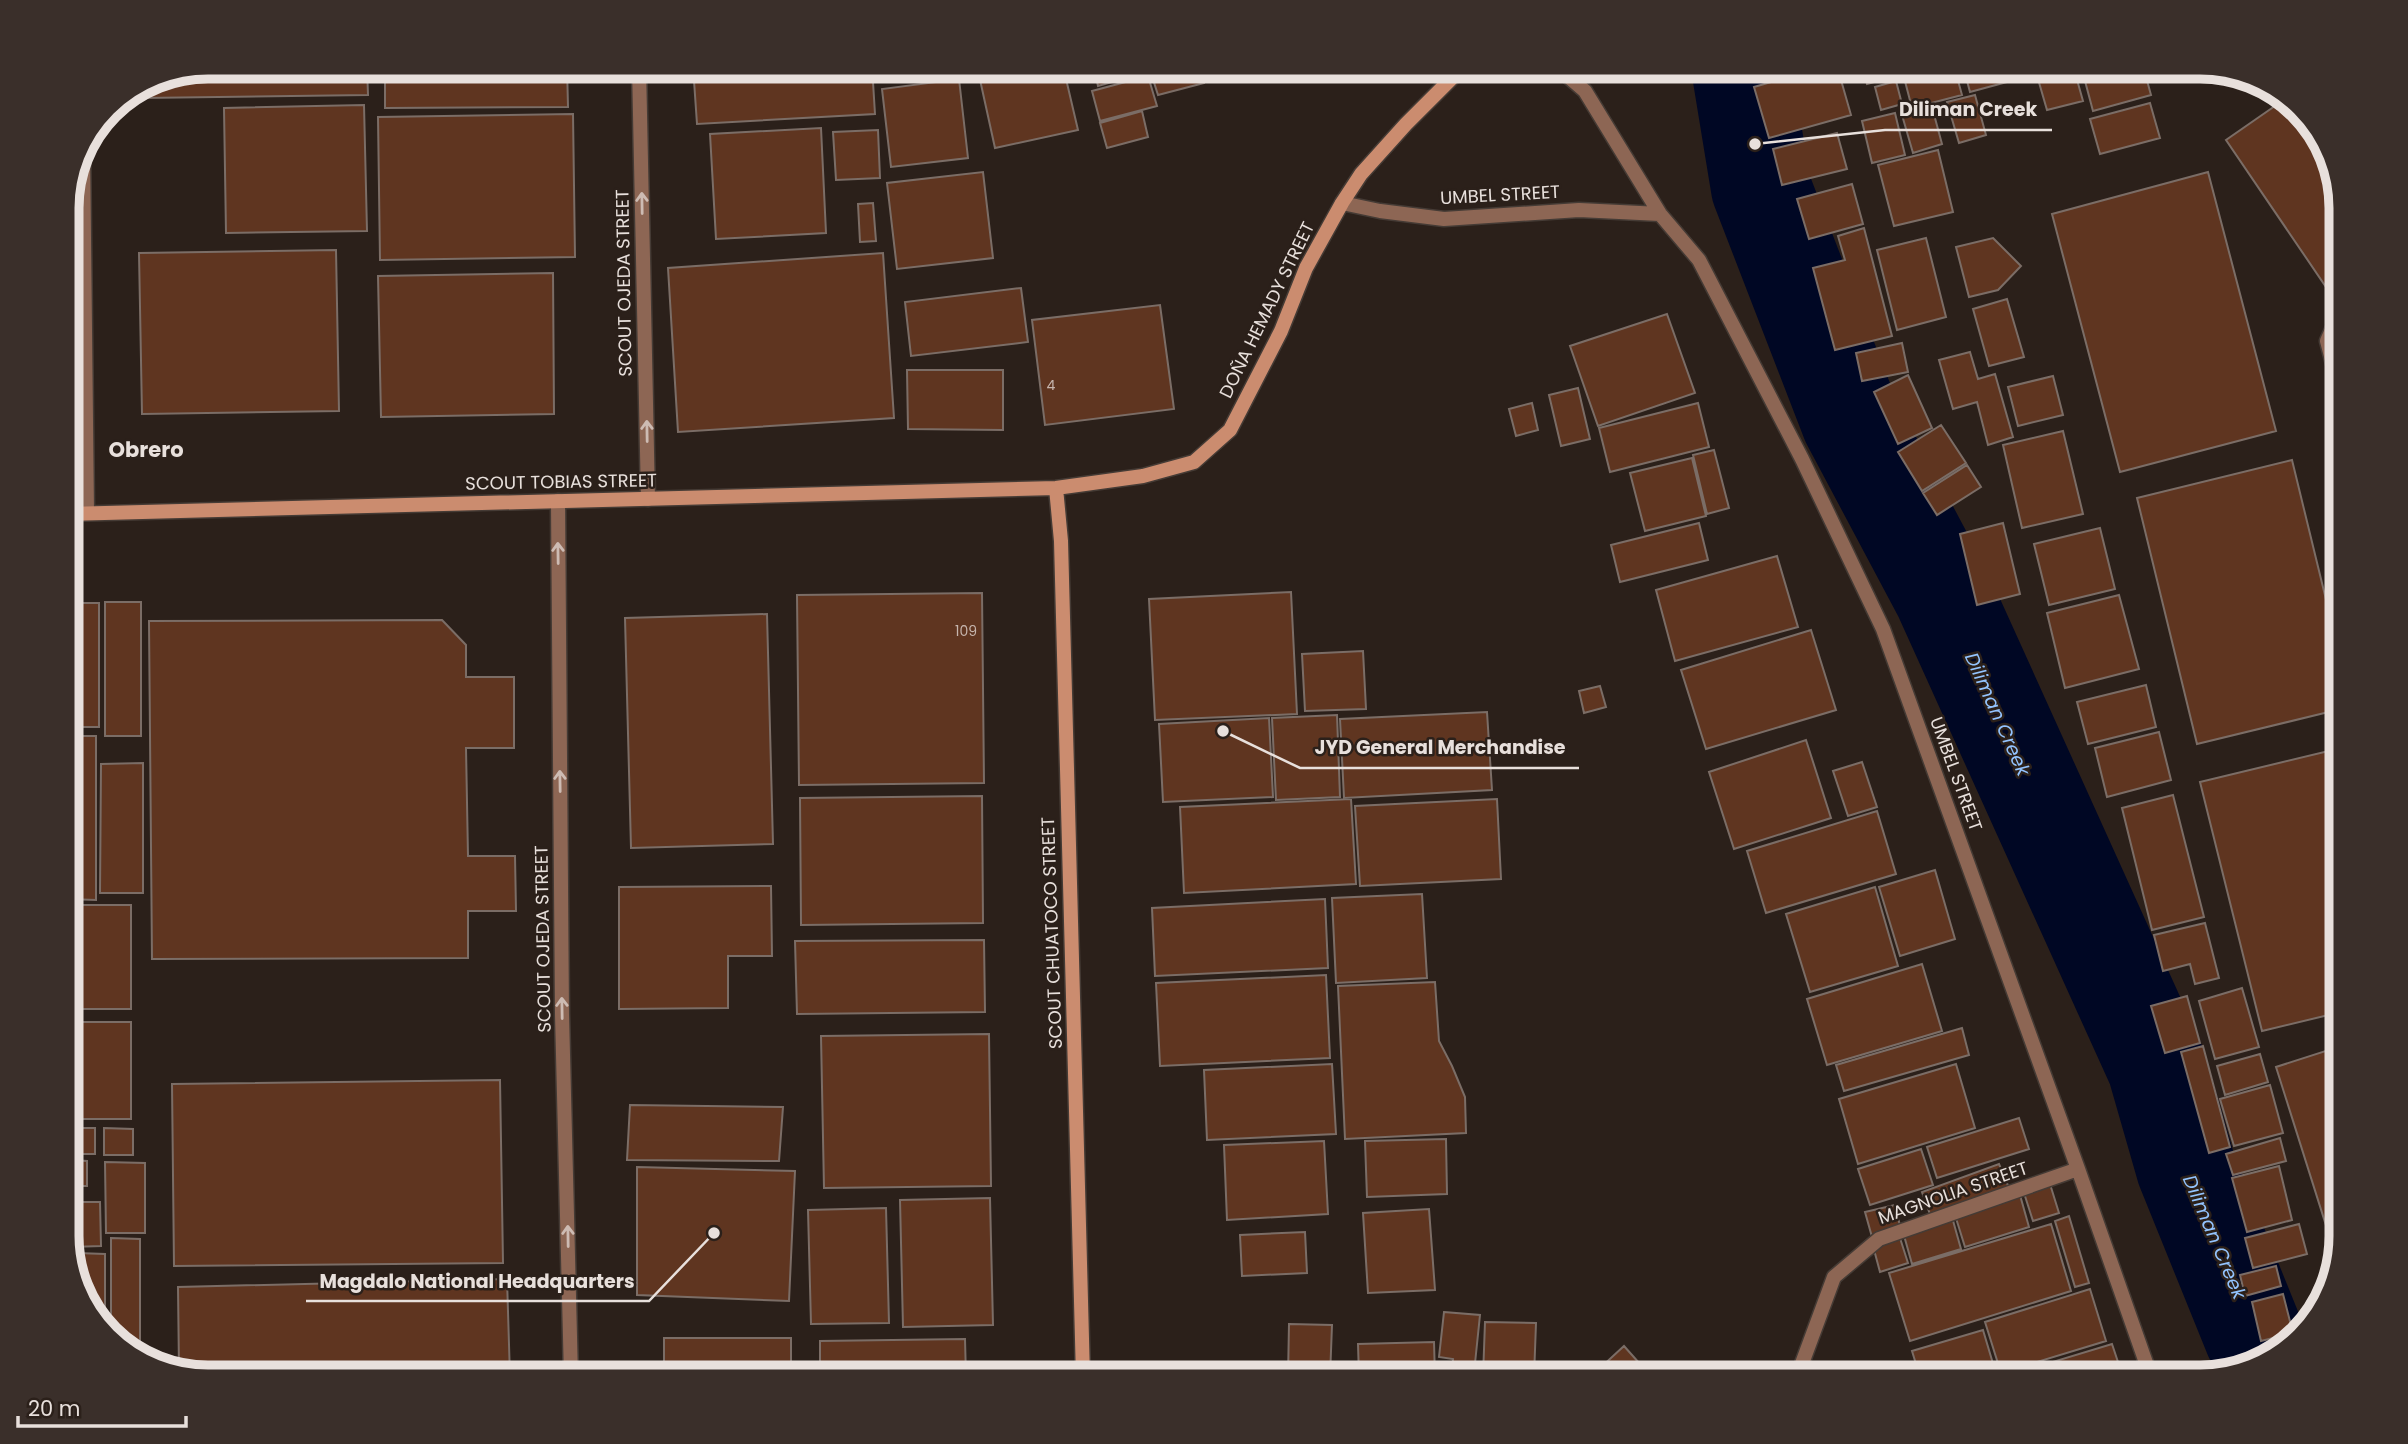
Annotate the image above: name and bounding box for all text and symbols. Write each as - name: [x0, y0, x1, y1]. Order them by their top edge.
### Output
- callout: Diliman Creek: [1885, 90, 2052, 130]
- text: Diliman Creek: [1899, 96, 2037, 123]
- street label: UMBEL STREET: [1439, 179, 1561, 210]
- street label: SCOUT OJEDA STREET: [609, 189, 638, 377]
- one-way arrow: [635, 192, 649, 215]
- street label: DOÑA HEMADY STREET: [1213, 217, 1320, 402]
- house number: 4: [1047, 375, 1056, 395]
- one-way arrow: [640, 419, 653, 442]
- district label: Obrero: [108, 435, 184, 464]
- street label: SCOUT TOBIAS STREET: [465, 467, 657, 496]
- one-way arrow: [551, 542, 565, 565]
- house number: 109: [955, 621, 977, 641]
- water label: Diliman Creek: [1958, 648, 2037, 781]
- street label: UMBEL STREET: [1924, 713, 1989, 835]
- callout: JYD General Merchandise: [1300, 728, 1579, 768]
- text: JYD General Merchandise: [1314, 734, 1566, 761]
- one-way arrow: [553, 770, 567, 793]
- street label: SCOUT CHUATOCO STREET: [1035, 816, 1068, 1049]
- street label: SCOUT OJEDA STREET: [528, 845, 557, 1033]
- one-way arrow: [556, 997, 569, 1020]
- street label: MAGNOLIA STREET: [1875, 1155, 2031, 1230]
- water label: Diliman Creek: [2176, 1171, 2253, 1305]
- one-way arrow: [561, 1225, 575, 1248]
- callout: Magdalo National Headquarters: [306, 1261, 649, 1301]
- text: Magdalo National Headquarters: [319, 1268, 635, 1295]
- scale bar: [18, 1384, 186, 1428]
- text: 20 m: [28, 1394, 81, 1423]

